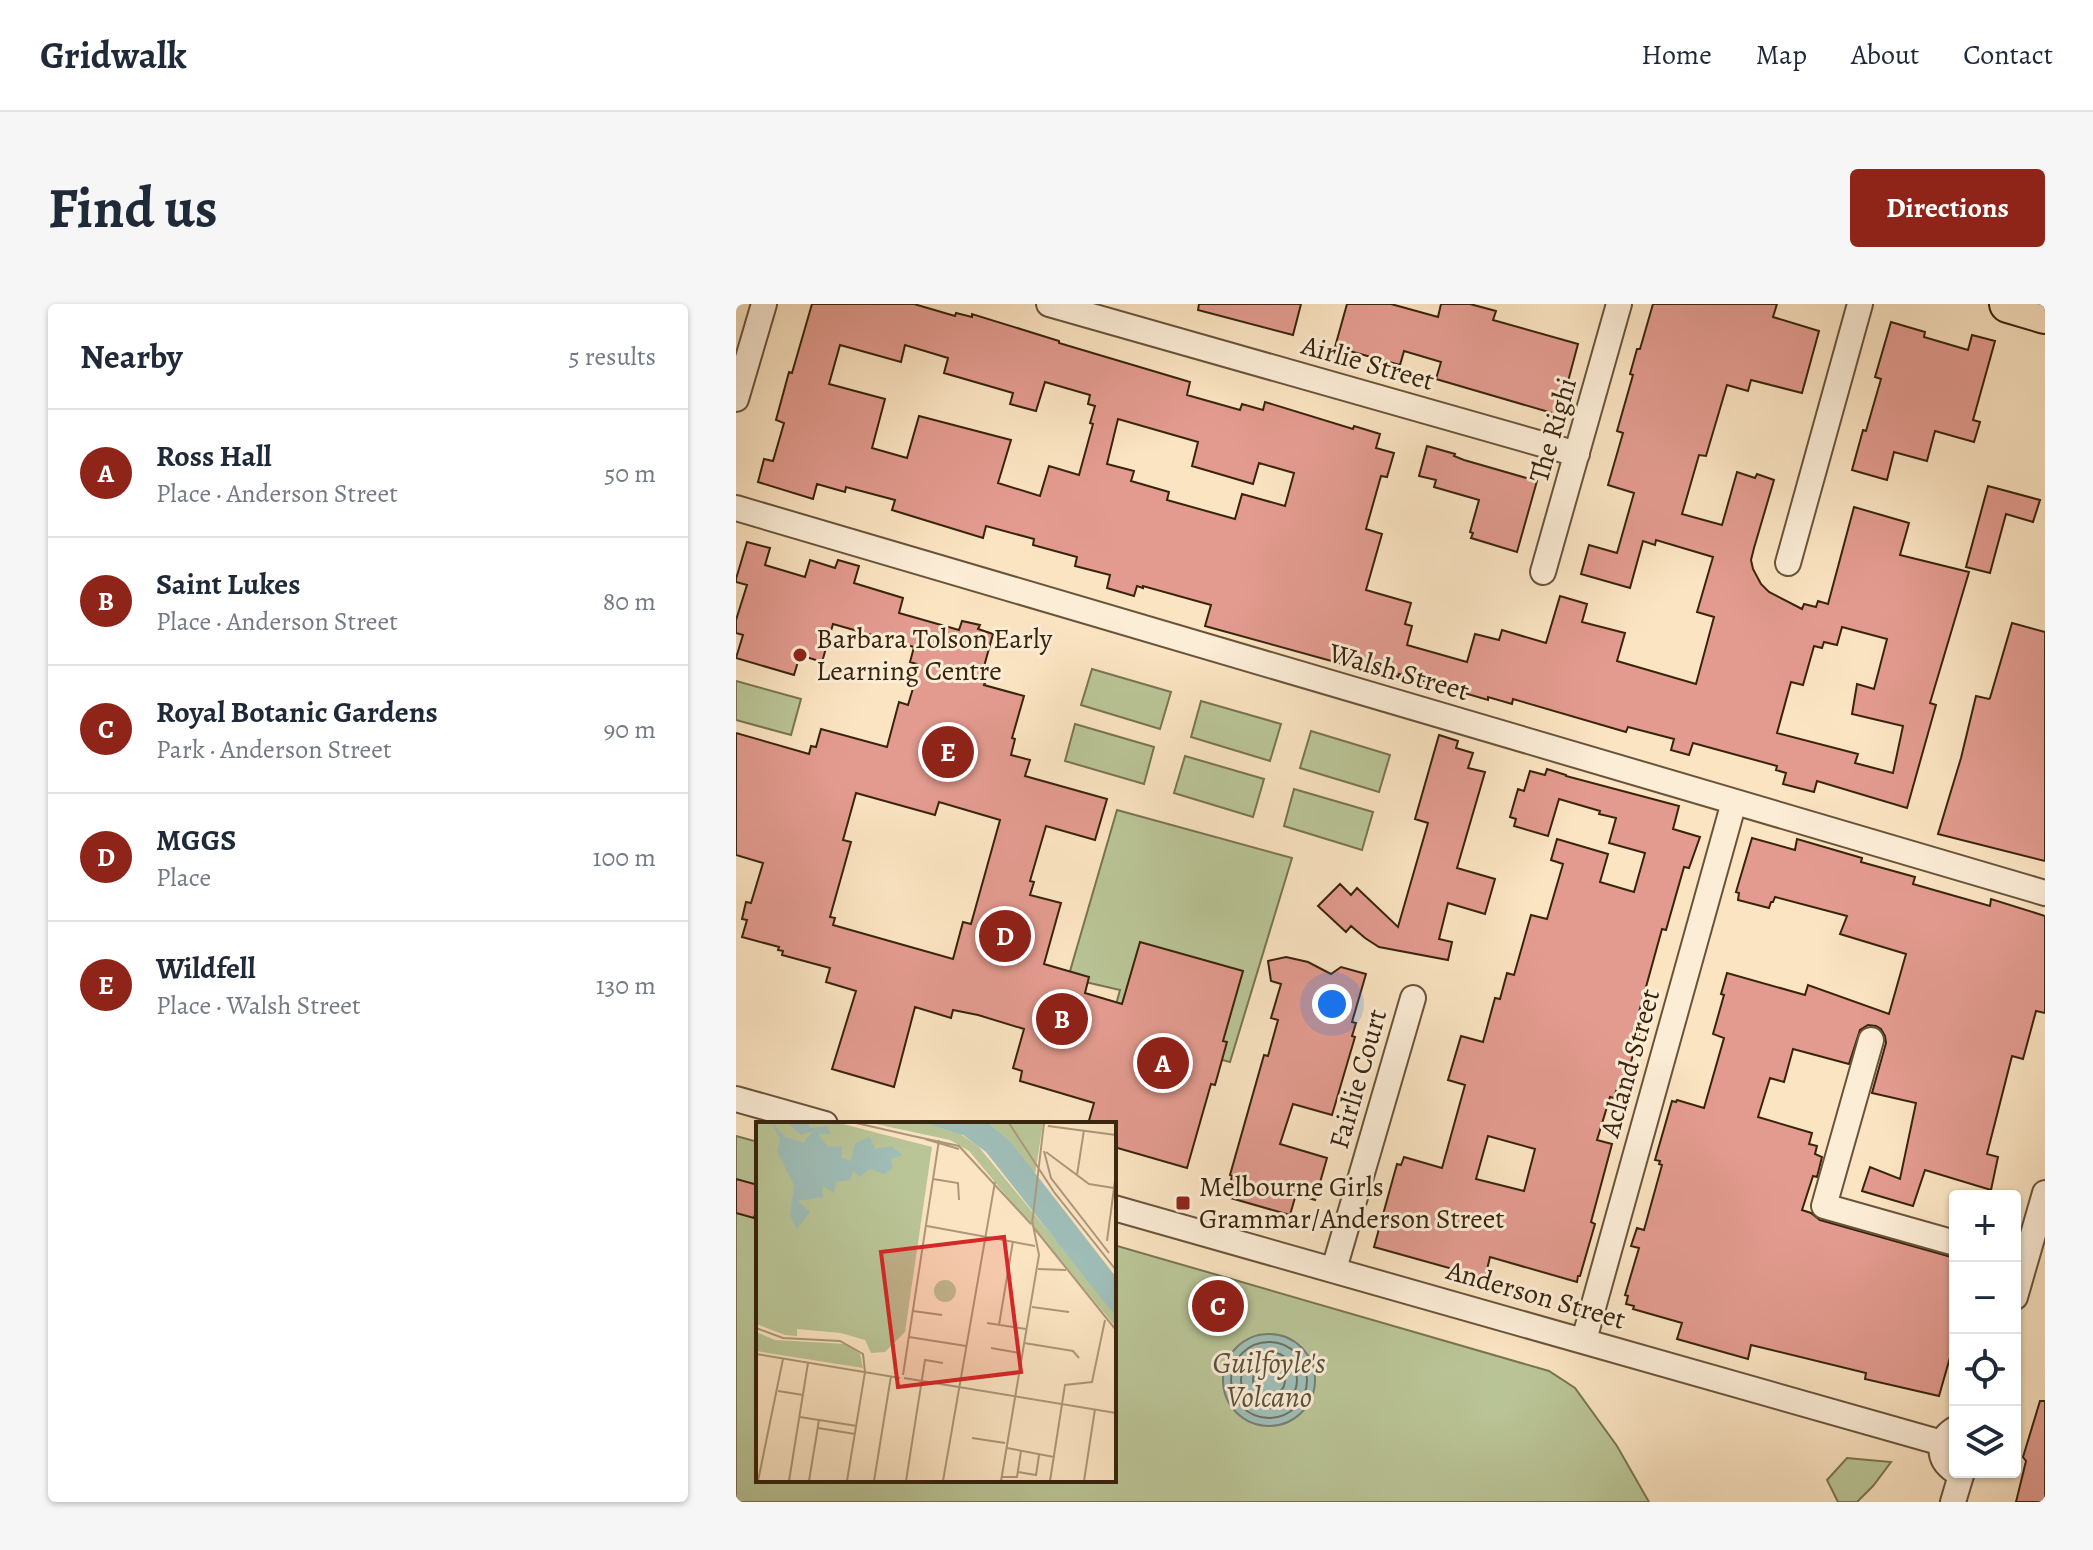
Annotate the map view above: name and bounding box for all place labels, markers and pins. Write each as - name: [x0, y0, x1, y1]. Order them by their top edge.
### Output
- place label: Barbara Tolson Early Learning Centre: [816, 620, 1053, 690]
- marker: Barbara Tolson Early Learning Centre: [791, 646, 809, 664]
- pin: E: [922, 722, 974, 782]
- pin: D: [979, 906, 1031, 966]
- pin: B: [1036, 989, 1088, 1049]
- pin: A: [1137, 1033, 1189, 1093]
- place label: Melbourne Girls Grammar/Anderson Street: [1199, 1168, 1505, 1238]
- marker: Melbourne Girls Grammar/Anderson Street: [1174, 1194, 1192, 1212]
- pin: C: [1192, 1276, 1244, 1336]

